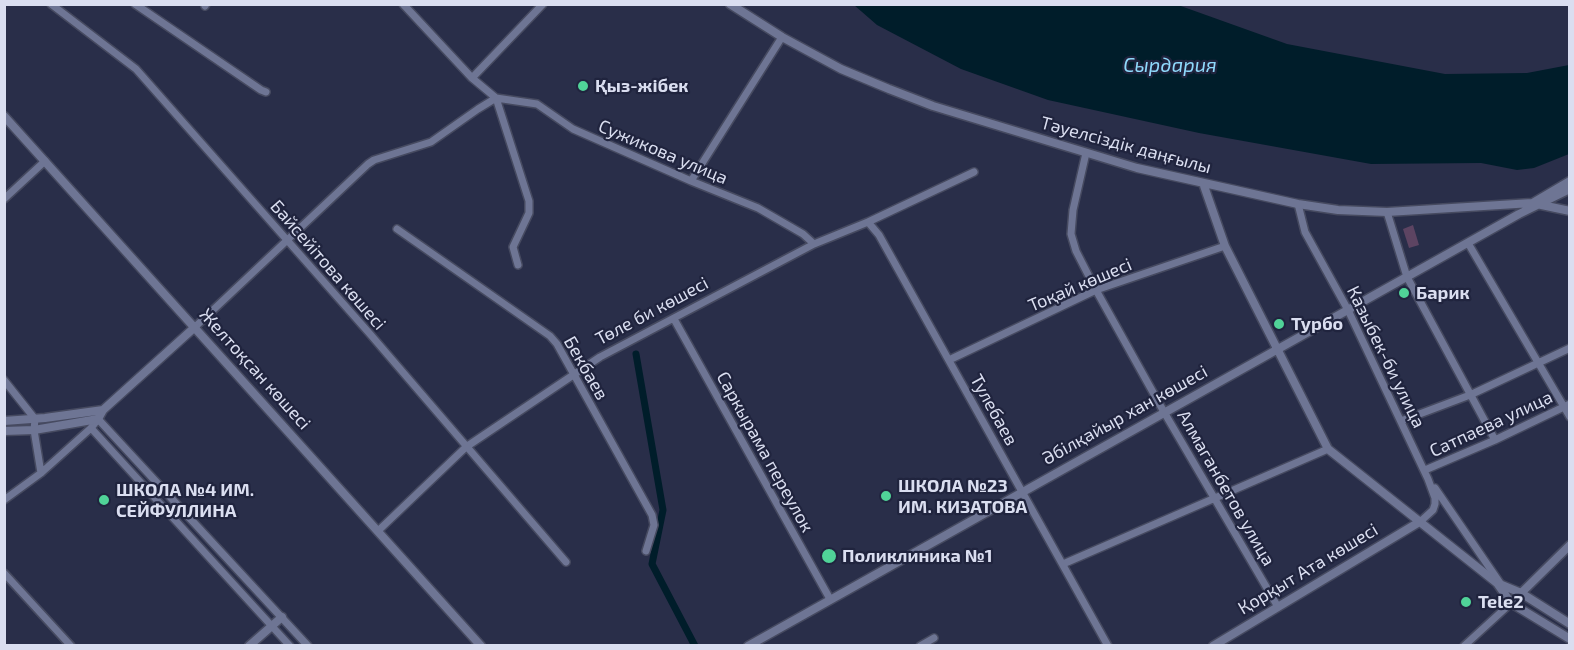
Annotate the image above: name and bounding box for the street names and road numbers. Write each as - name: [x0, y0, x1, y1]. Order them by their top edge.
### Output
- street label: Тәуелсіздік даңғылы: [1038, 112, 1214, 178]
- street label: Сужикова улица: [595, 115, 731, 189]
- street label: Байсейітова көшесі: [266, 196, 390, 334]
- street label: Тоқай көшесі: [1025, 253, 1135, 317]
- street label: Төле би көшесі: [592, 272, 712, 350]
- street label: Казыбек-би улица: [1342, 282, 1430, 432]
- street label: Желтоқсан көшесі: [195, 304, 315, 434]
- street label: Бекбаев: [559, 332, 613, 404]
- street label: Әбілқайыр хан көшесі: [1039, 361, 1211, 469]
- street label: Саркырама переулок: [712, 368, 818, 536]
- street label: Тулебаев: [966, 371, 1022, 449]
- street label: Сатпаева улица: [1426, 386, 1556, 462]
- street label: Алмаганбетов улица: [1173, 406, 1279, 570]
- street label: Қорқыт Ата көшесі: [1234, 519, 1382, 619]

